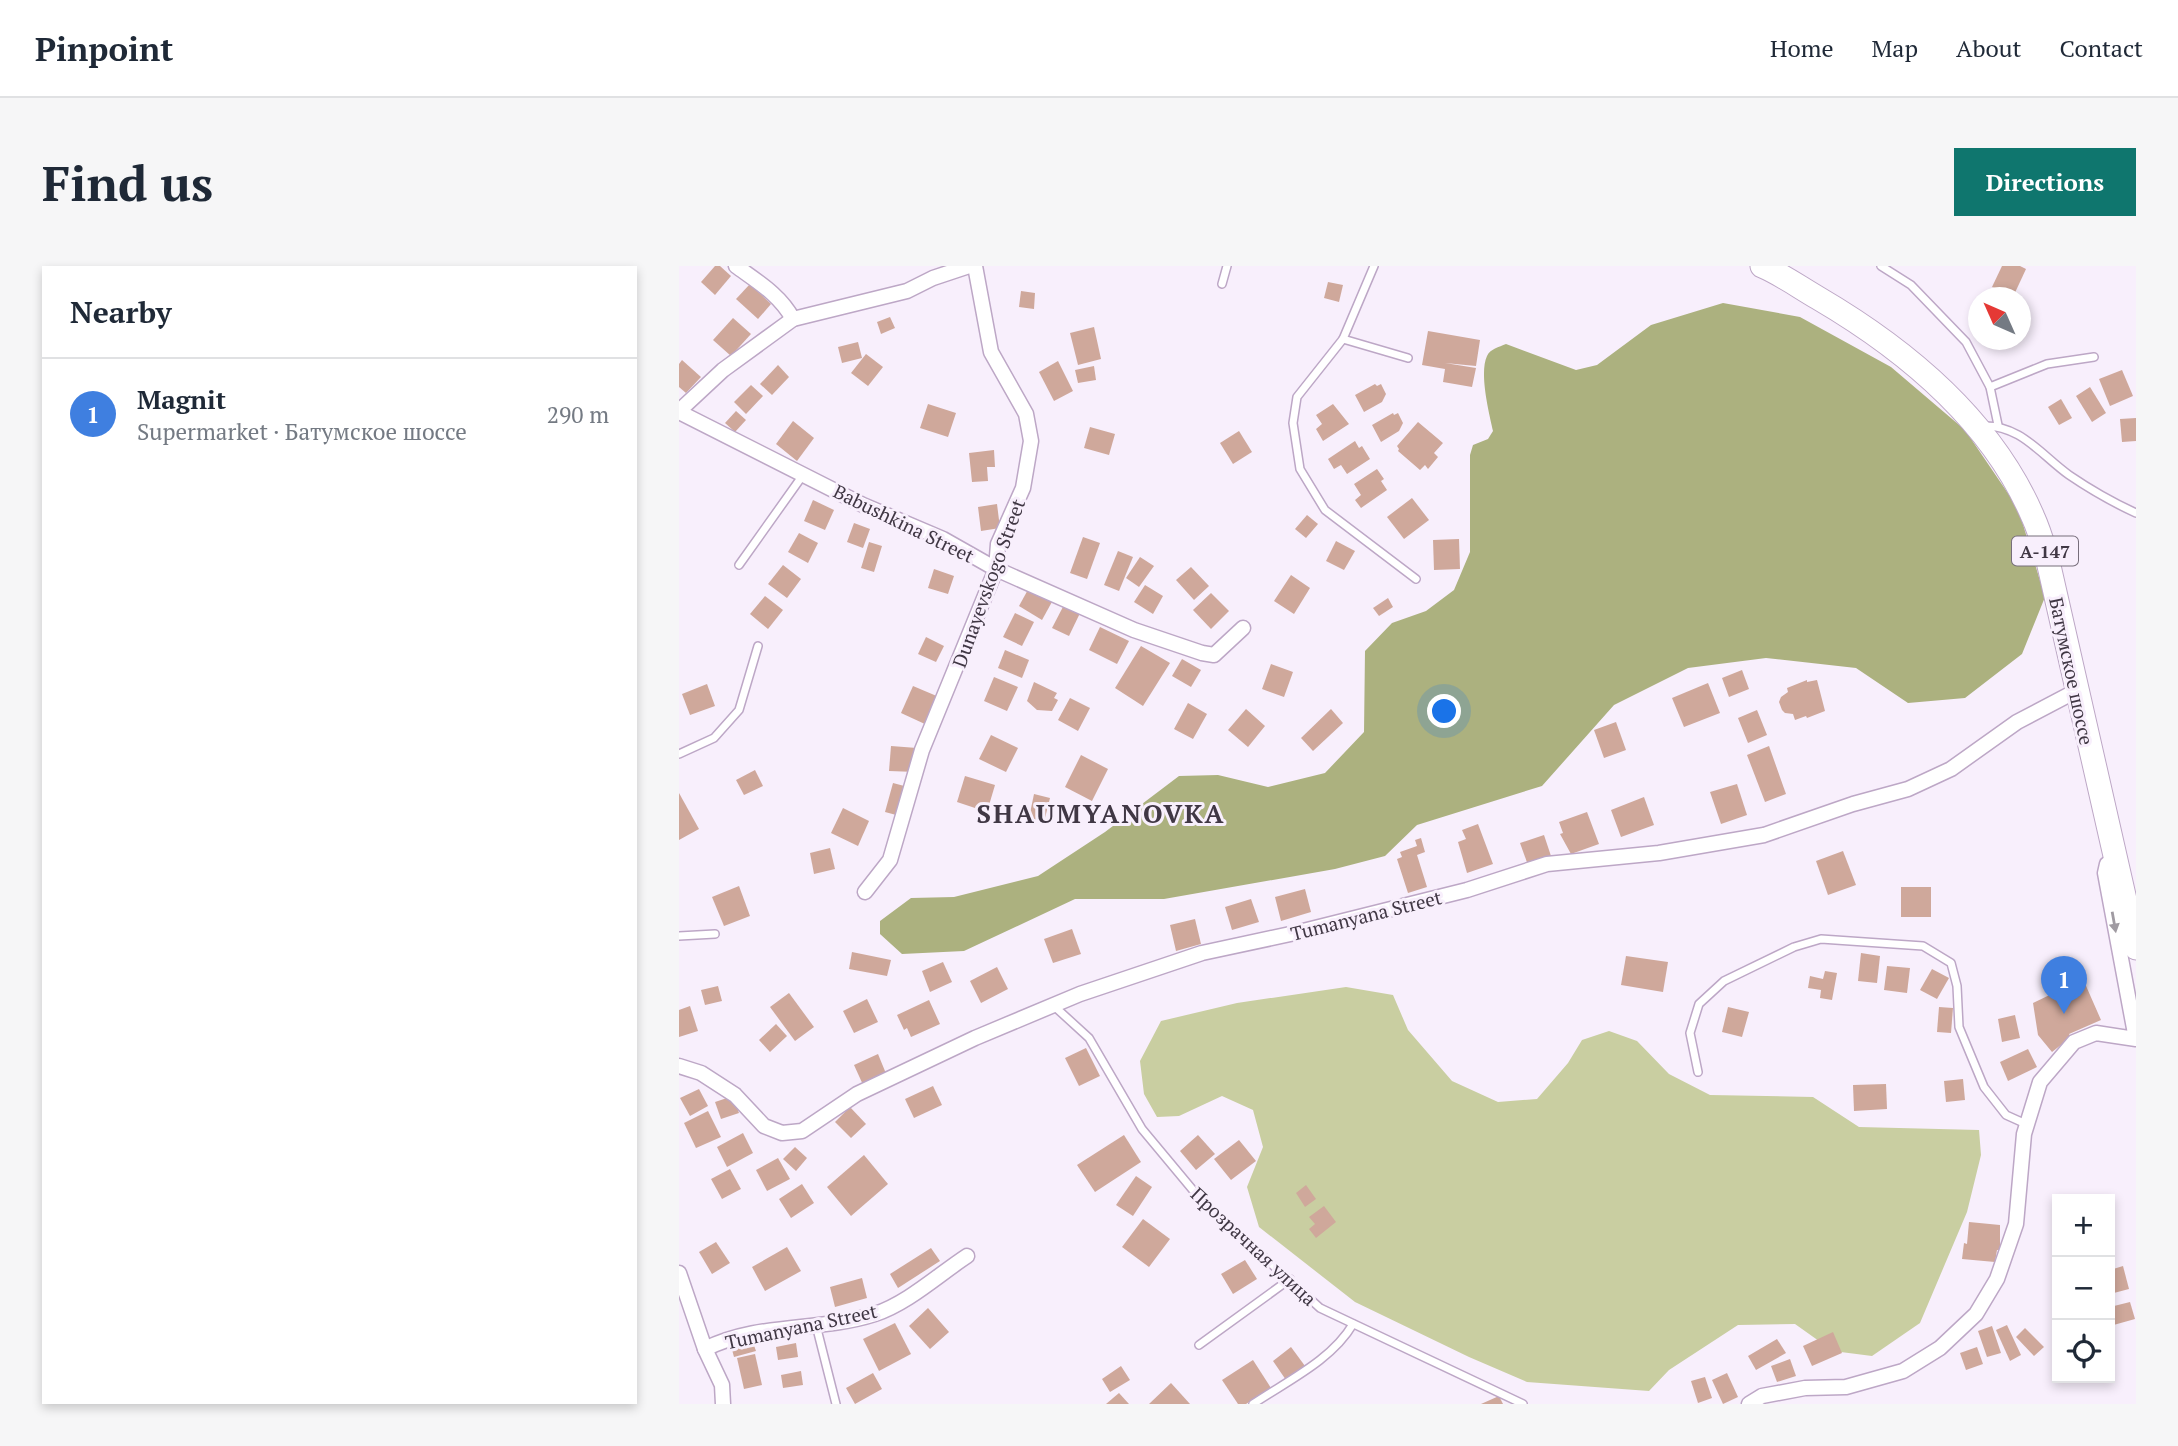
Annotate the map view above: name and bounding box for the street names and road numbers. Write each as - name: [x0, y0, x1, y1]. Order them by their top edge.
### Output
- street label: Babushkina Street: [829, 478, 979, 568]
- street label: Dunayevskogo Street: [946, 495, 1030, 671]
- road number: А-147: [2012, 536, 2078, 566]
- street label: Батумское шоссе: [2044, 595, 2100, 747]
- street label: Tumanyana Street: [1288, 884, 1444, 946]
- street label: Прозрачная улица: [1186, 1181, 1322, 1311]
- street label: Tumanyana Street: [723, 1298, 879, 1354]

